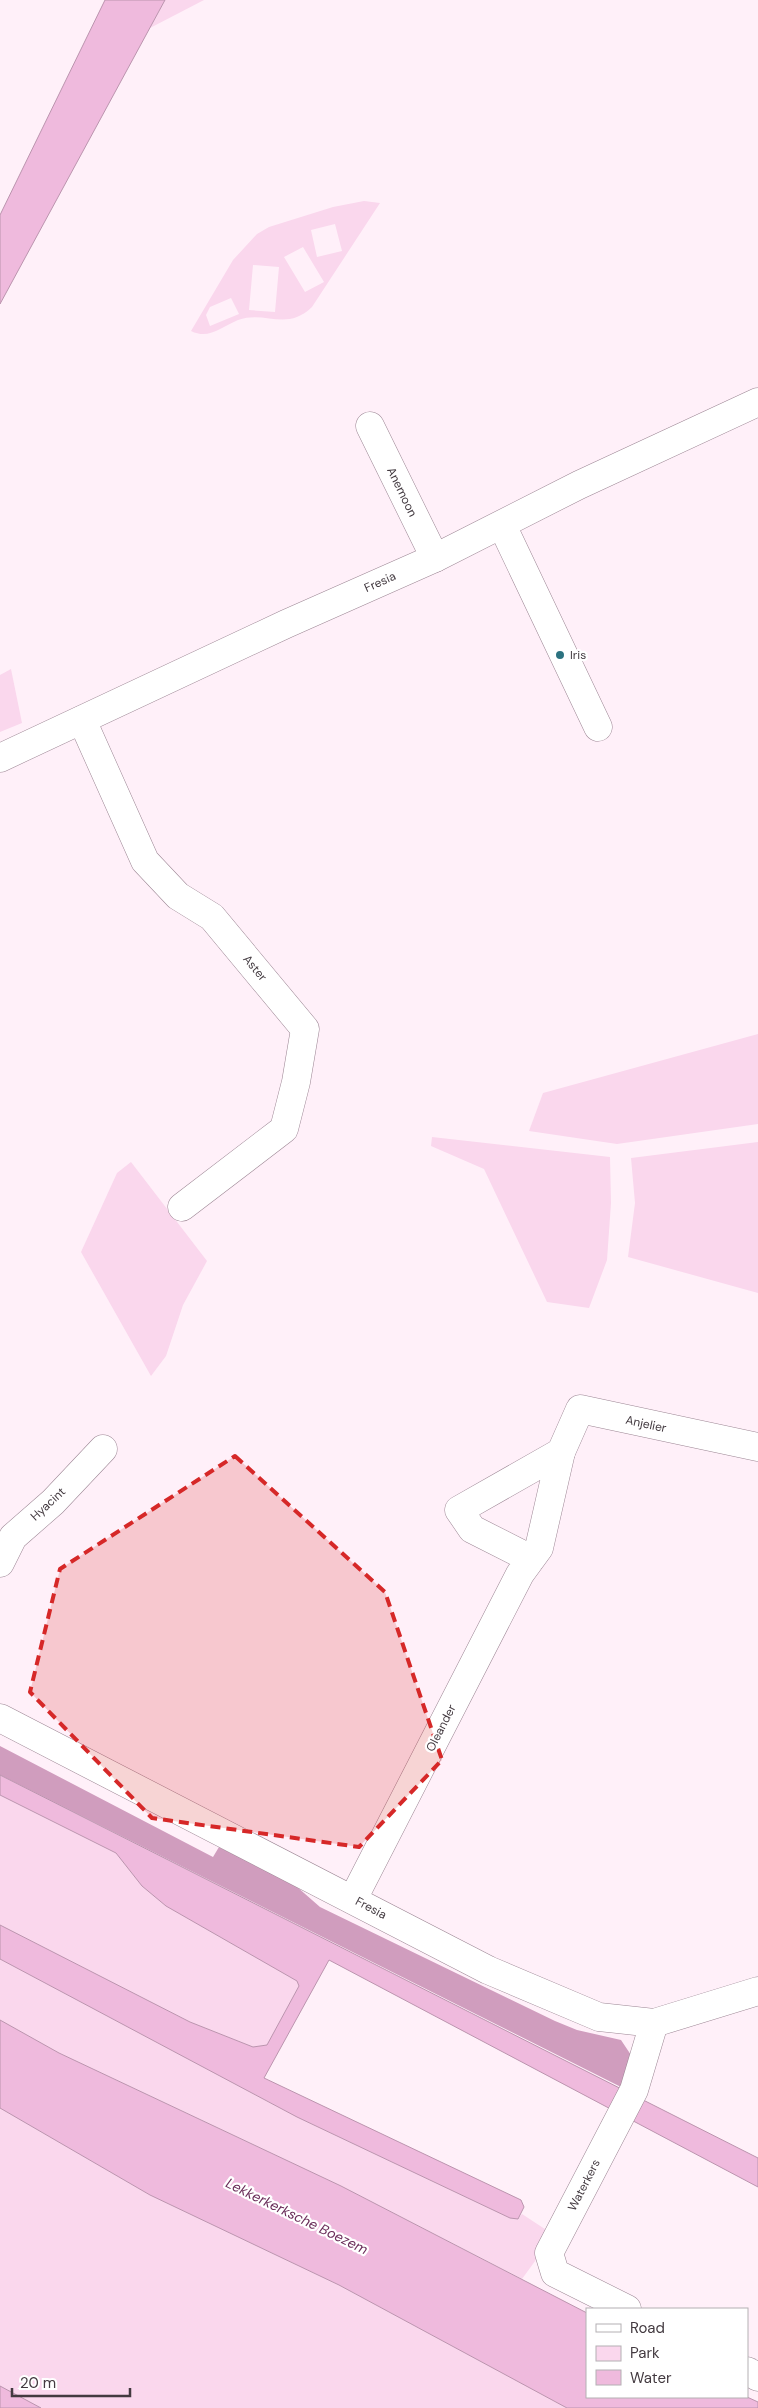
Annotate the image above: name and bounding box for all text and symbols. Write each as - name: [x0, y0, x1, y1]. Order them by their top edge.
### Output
- street label: Anemoon: [383, 464, 421, 520]
- street label: Fresia: [362, 568, 398, 596]
- place label: Iris: [570, 647, 586, 663]
- marker: Iris: [554, 649, 566, 661]
- street label: Aster: [239, 952, 271, 985]
- street label: Anjelier: [624, 1412, 668, 1436]
- street label: Hyacint: [27, 1484, 69, 1524]
- street label: Oleander: [422, 1701, 460, 1754]
- street label: Fresia: [353, 1893, 389, 1923]
- street label: Waterkers: [564, 2156, 604, 2214]
- water label: Lekkerkerksche Boezem: [223, 2174, 371, 2258]
- legend: [586, 2308, 748, 2398]
- text: Road: [630, 2318, 665, 2338]
- text: Park: [630, 2343, 660, 2363]
- scale bar: [12, 2366, 130, 2398]
- text: Water: [630, 2368, 672, 2388]
- text: 20 m: [20, 2373, 56, 2393]

